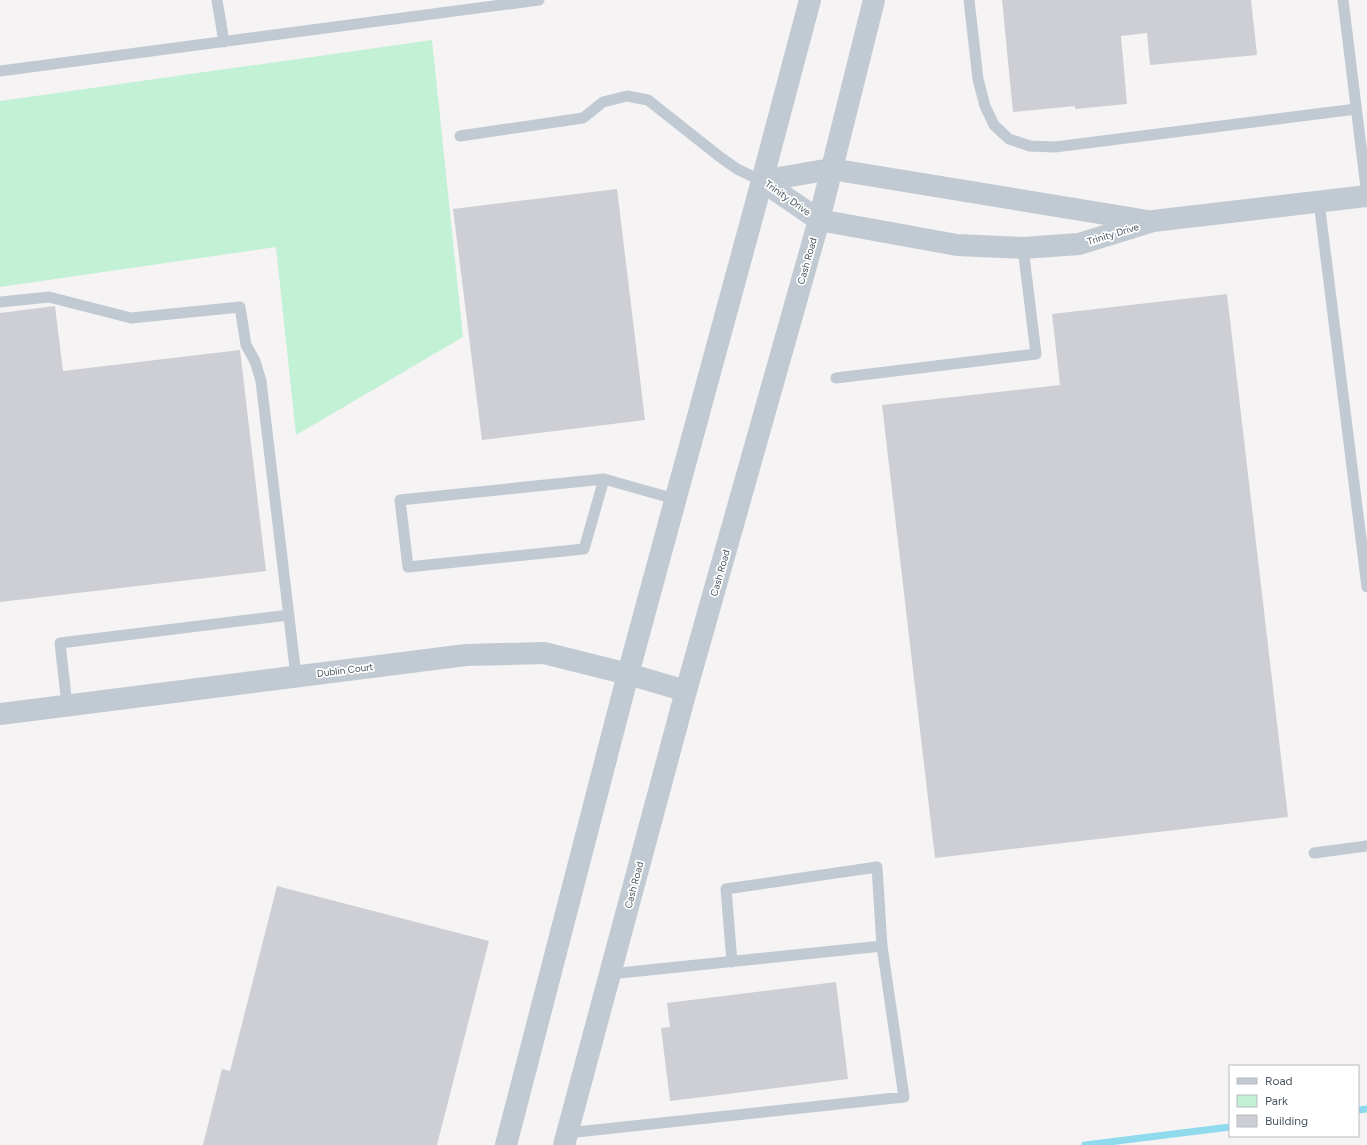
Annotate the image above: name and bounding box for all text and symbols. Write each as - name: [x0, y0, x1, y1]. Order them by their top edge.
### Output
- street label: Trinity Drive: [762, 177, 814, 219]
- street label: Trinity Drive: [1086, 220, 1141, 248]
- street label: Cash Road: [794, 236, 820, 286]
- street label: Cash Road: [707, 548, 733, 598]
- street label: Dublin Court: [316, 660, 374, 680]
- street label: Cash Road: [622, 860, 647, 910]
- legend: [1229, 1065, 1359, 1137]
- text: Road: [1265, 1074, 1293, 1088]
- text: Park: [1265, 1094, 1288, 1108]
- text: Building: [1265, 1114, 1308, 1128]

